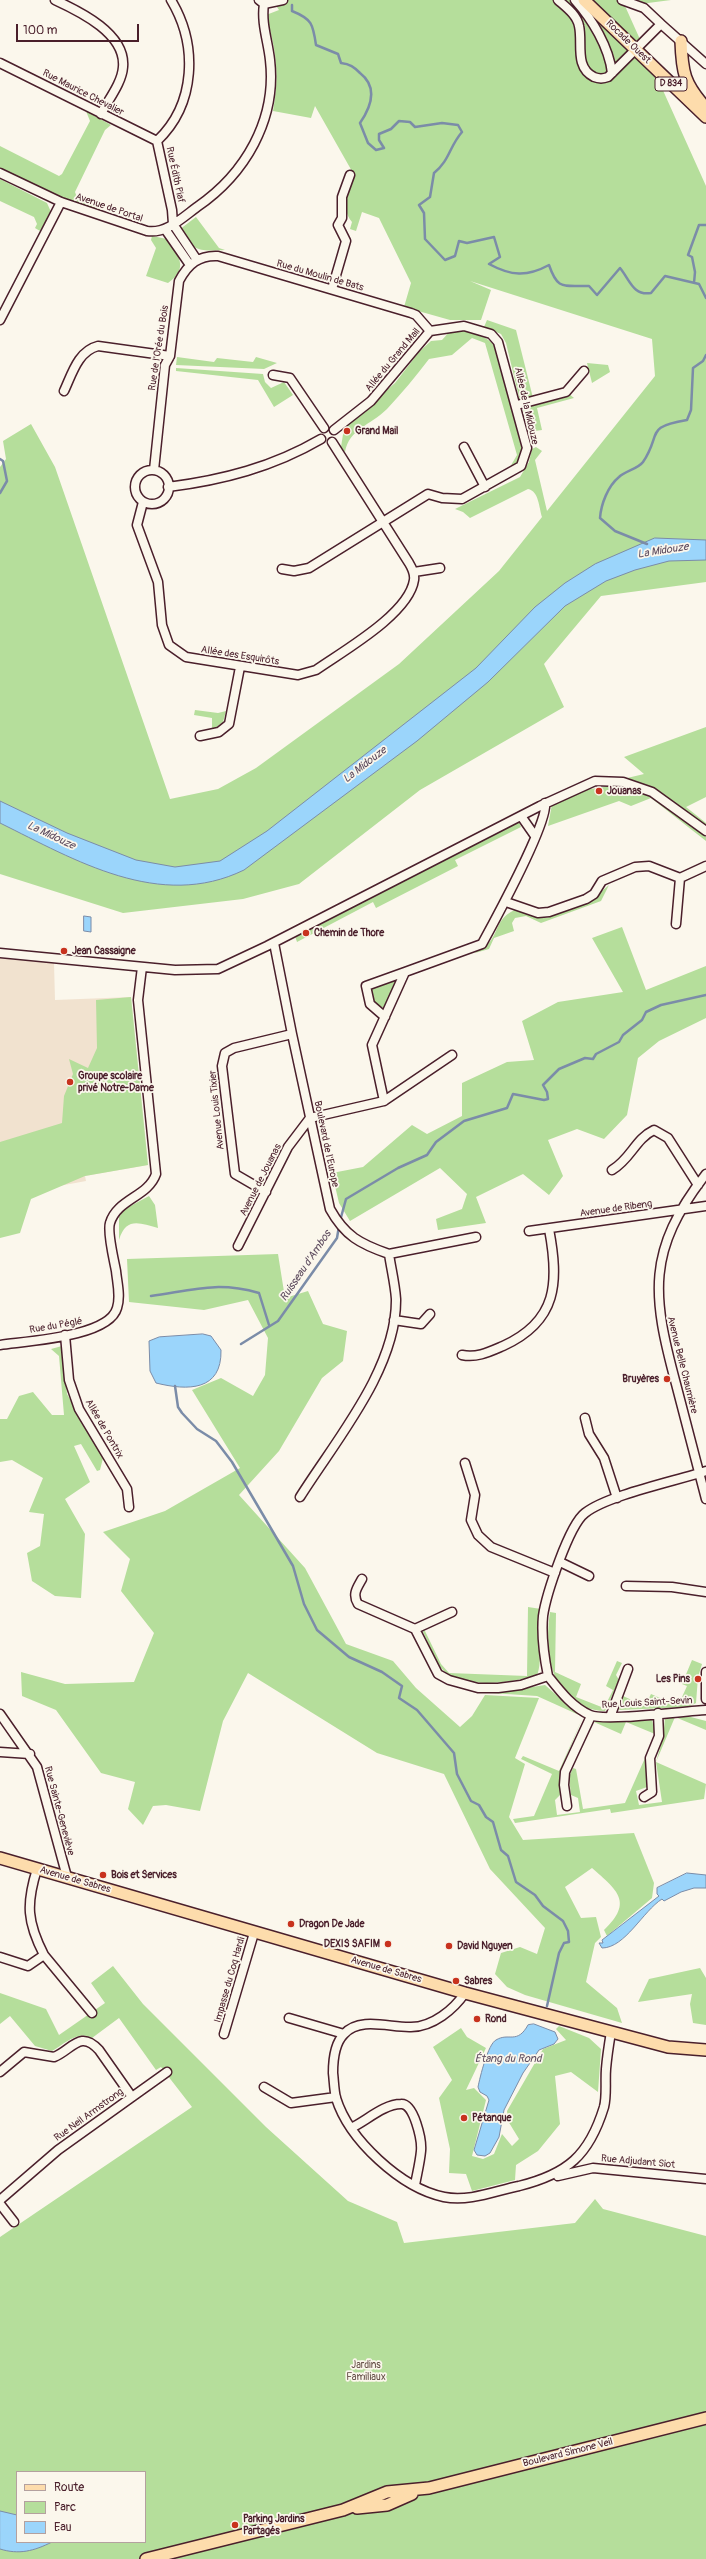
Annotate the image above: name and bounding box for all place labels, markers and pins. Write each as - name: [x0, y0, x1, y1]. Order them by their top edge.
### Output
- place label: Grand Mail: [355, 425, 398, 437]
- marker: Grand Mail: [342, 426, 352, 436]
- place label: Jouanas: [607, 785, 641, 797]
- marker: Jouanas: [594, 786, 604, 796]
- place label: Chemin de Thore: [314, 927, 384, 939]
- marker: Chemin de Thore: [301, 928, 311, 938]
- place label: Jean Cassaigne: [72, 945, 136, 957]
- marker: Jean Cassaigne: [59, 946, 69, 956]
- place label: Groupe scolaire privé Notre-Dame: [78, 1070, 154, 1094]
- marker: Groupe scolaire privé Notre-Dame: [65, 1077, 75, 1087]
- place label: Bruyères: [622, 1373, 659, 1385]
- marker: Bruyères: [662, 1374, 672, 1384]
- place label: Les Pins: [656, 1673, 690, 1685]
- marker: Les Pins: [693, 1674, 703, 1684]
- place label: Bois et Services: [111, 1869, 177, 1881]
- marker: Bois et Services: [98, 1870, 108, 1880]
- place label: Dragon De Jade: [299, 1918, 364, 1930]
- marker: Dragon De Jade: [286, 1919, 296, 1929]
- place label: DEXIS SAFIM: [324, 1938, 380, 1950]
- marker: DEXIS SAFIM: [383, 1939, 393, 1949]
- place label: David Nguyen: [457, 1940, 513, 1952]
- marker: David Nguyen: [444, 1941, 454, 1951]
- place label: Sabres: [464, 1975, 492, 1987]
- marker: Sabres: [451, 1976, 461, 1986]
- place label: Rond: [485, 2013, 507, 2025]
- marker: Rond: [472, 2014, 482, 2024]
- place label: Pétanque: [472, 2112, 512, 2124]
- marker: Pétanque: [459, 2113, 469, 2123]
- place label: Parking Jardins Partagés: [243, 2513, 304, 2536]
- marker: Parking Jardins Partagés: [230, 2520, 240, 2530]

